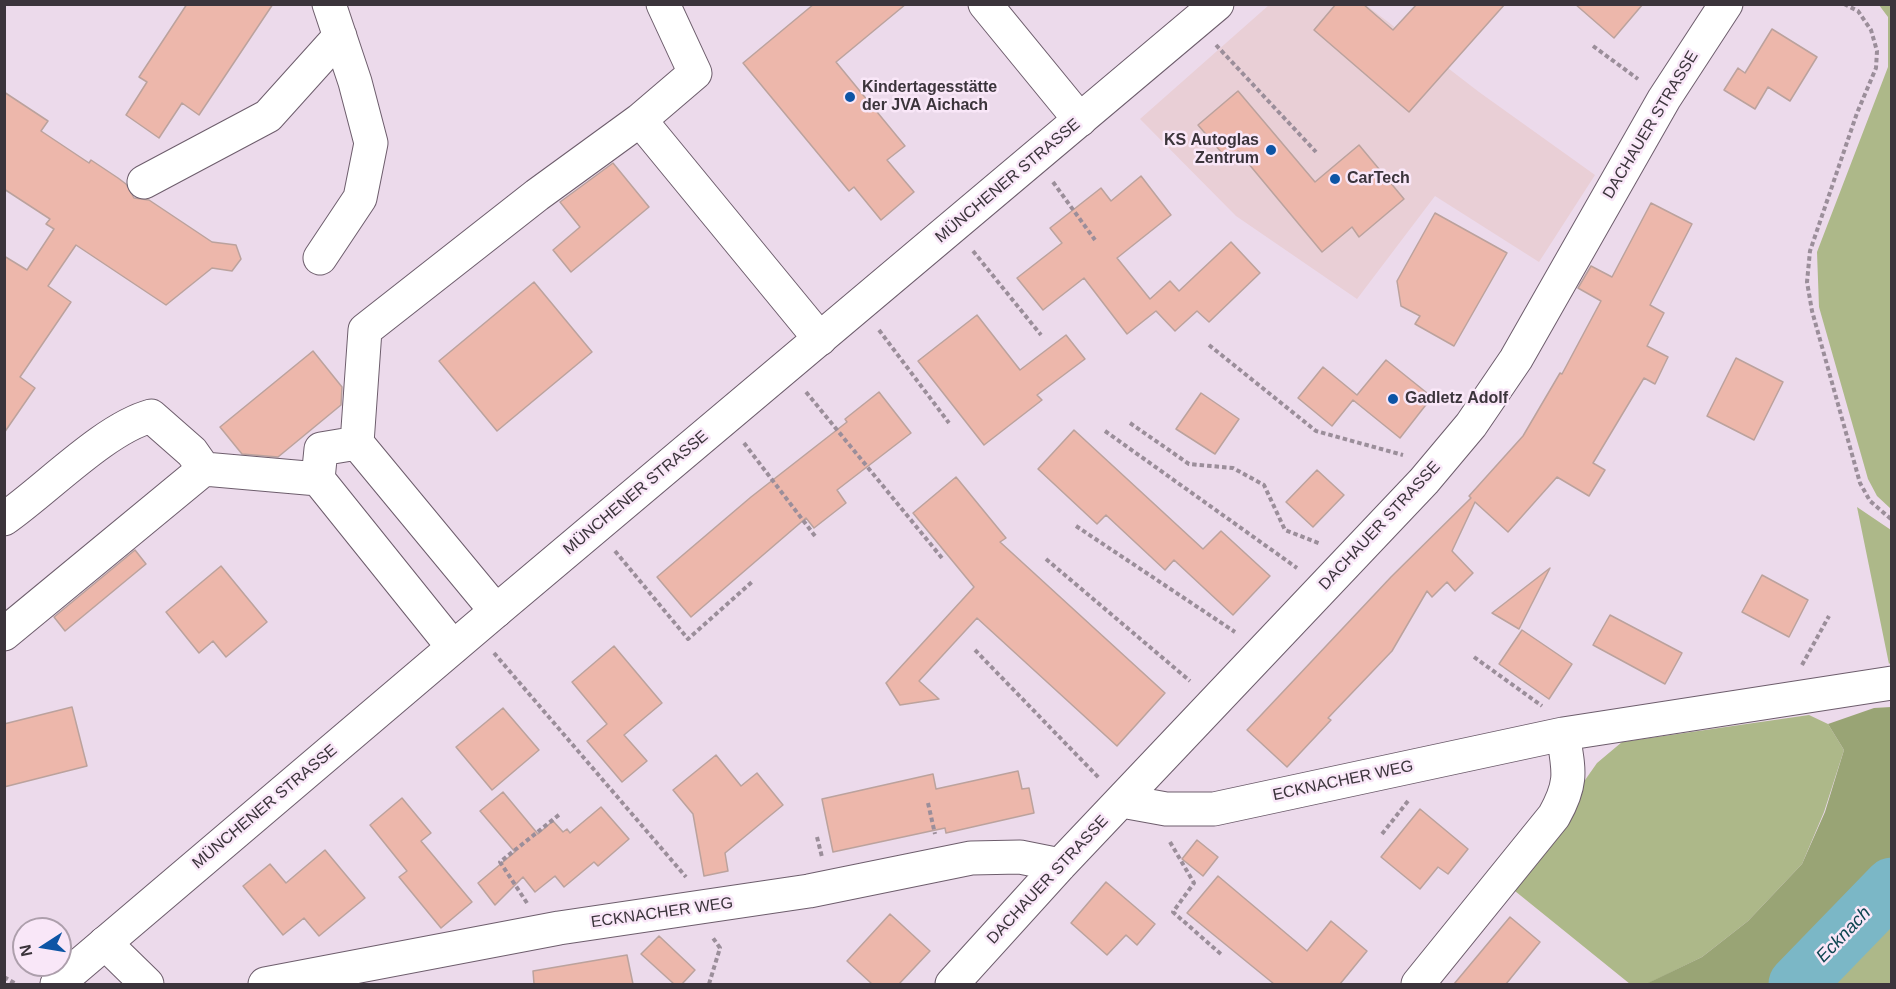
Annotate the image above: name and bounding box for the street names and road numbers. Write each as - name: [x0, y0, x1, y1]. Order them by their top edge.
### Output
- street label: DACHAUER STRASSE: [1599, 48, 1703, 202]
- street label: MÜNCHENER STRASSE: [932, 115, 1084, 247]
- street label: MÜNCHENER STRASSE: [560, 427, 712, 559]
- street label: DACHAUER STRASSE: [1315, 458, 1445, 594]
- street label: MÜNCHENER STRASSE: [189, 741, 341, 873]
- street label: ECKNACHER WEG: [1271, 757, 1415, 805]
- street label: DACHAUER STRASSE: [983, 812, 1113, 948]
- street label: ECKNACHER WEG: [590, 894, 734, 932]

